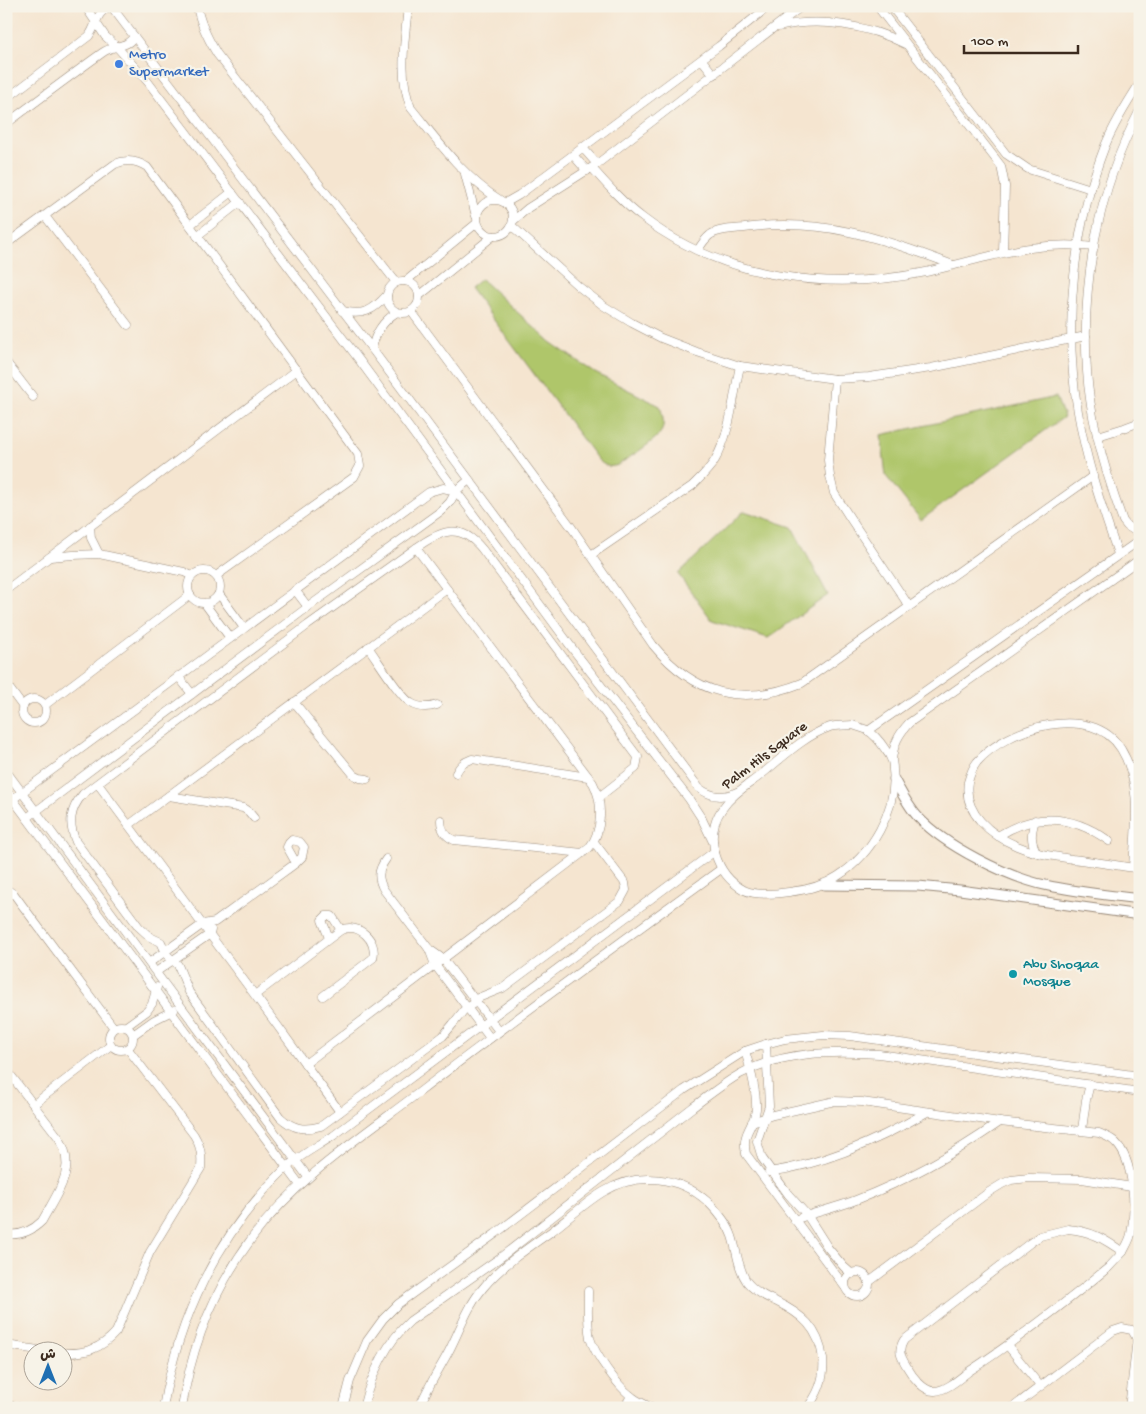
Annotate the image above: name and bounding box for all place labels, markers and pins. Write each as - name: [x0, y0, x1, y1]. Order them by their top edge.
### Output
- place label: Metro Supermarket: [129, 46, 210, 81]
- marker: Metro Supermarket: [113, 58, 125, 70]
- place label: Abu Shoqaa Mosque: [1023, 956, 1099, 991]
- marker: Abu Shoqaa Mosque: [1007, 968, 1019, 980]

